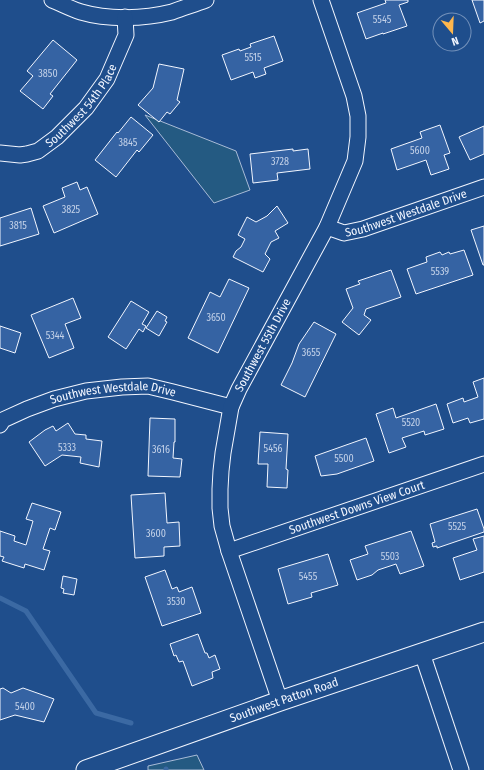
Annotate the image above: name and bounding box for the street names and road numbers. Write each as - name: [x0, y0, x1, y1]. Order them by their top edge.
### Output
- street label: Southwest 54th Place: [43, 62, 120, 150]
- street label: Southwest Westdale Drive: [344, 186, 469, 240]
- street label: Southwest 55th Drive: [232, 296, 294, 394]
- street label: Southwest Westdale Drive: [48, 379, 178, 407]
- street label: Southwest Downs View Court: [287, 478, 426, 537]
- street label: Southwest Patton Road: [228, 675, 340, 725]

